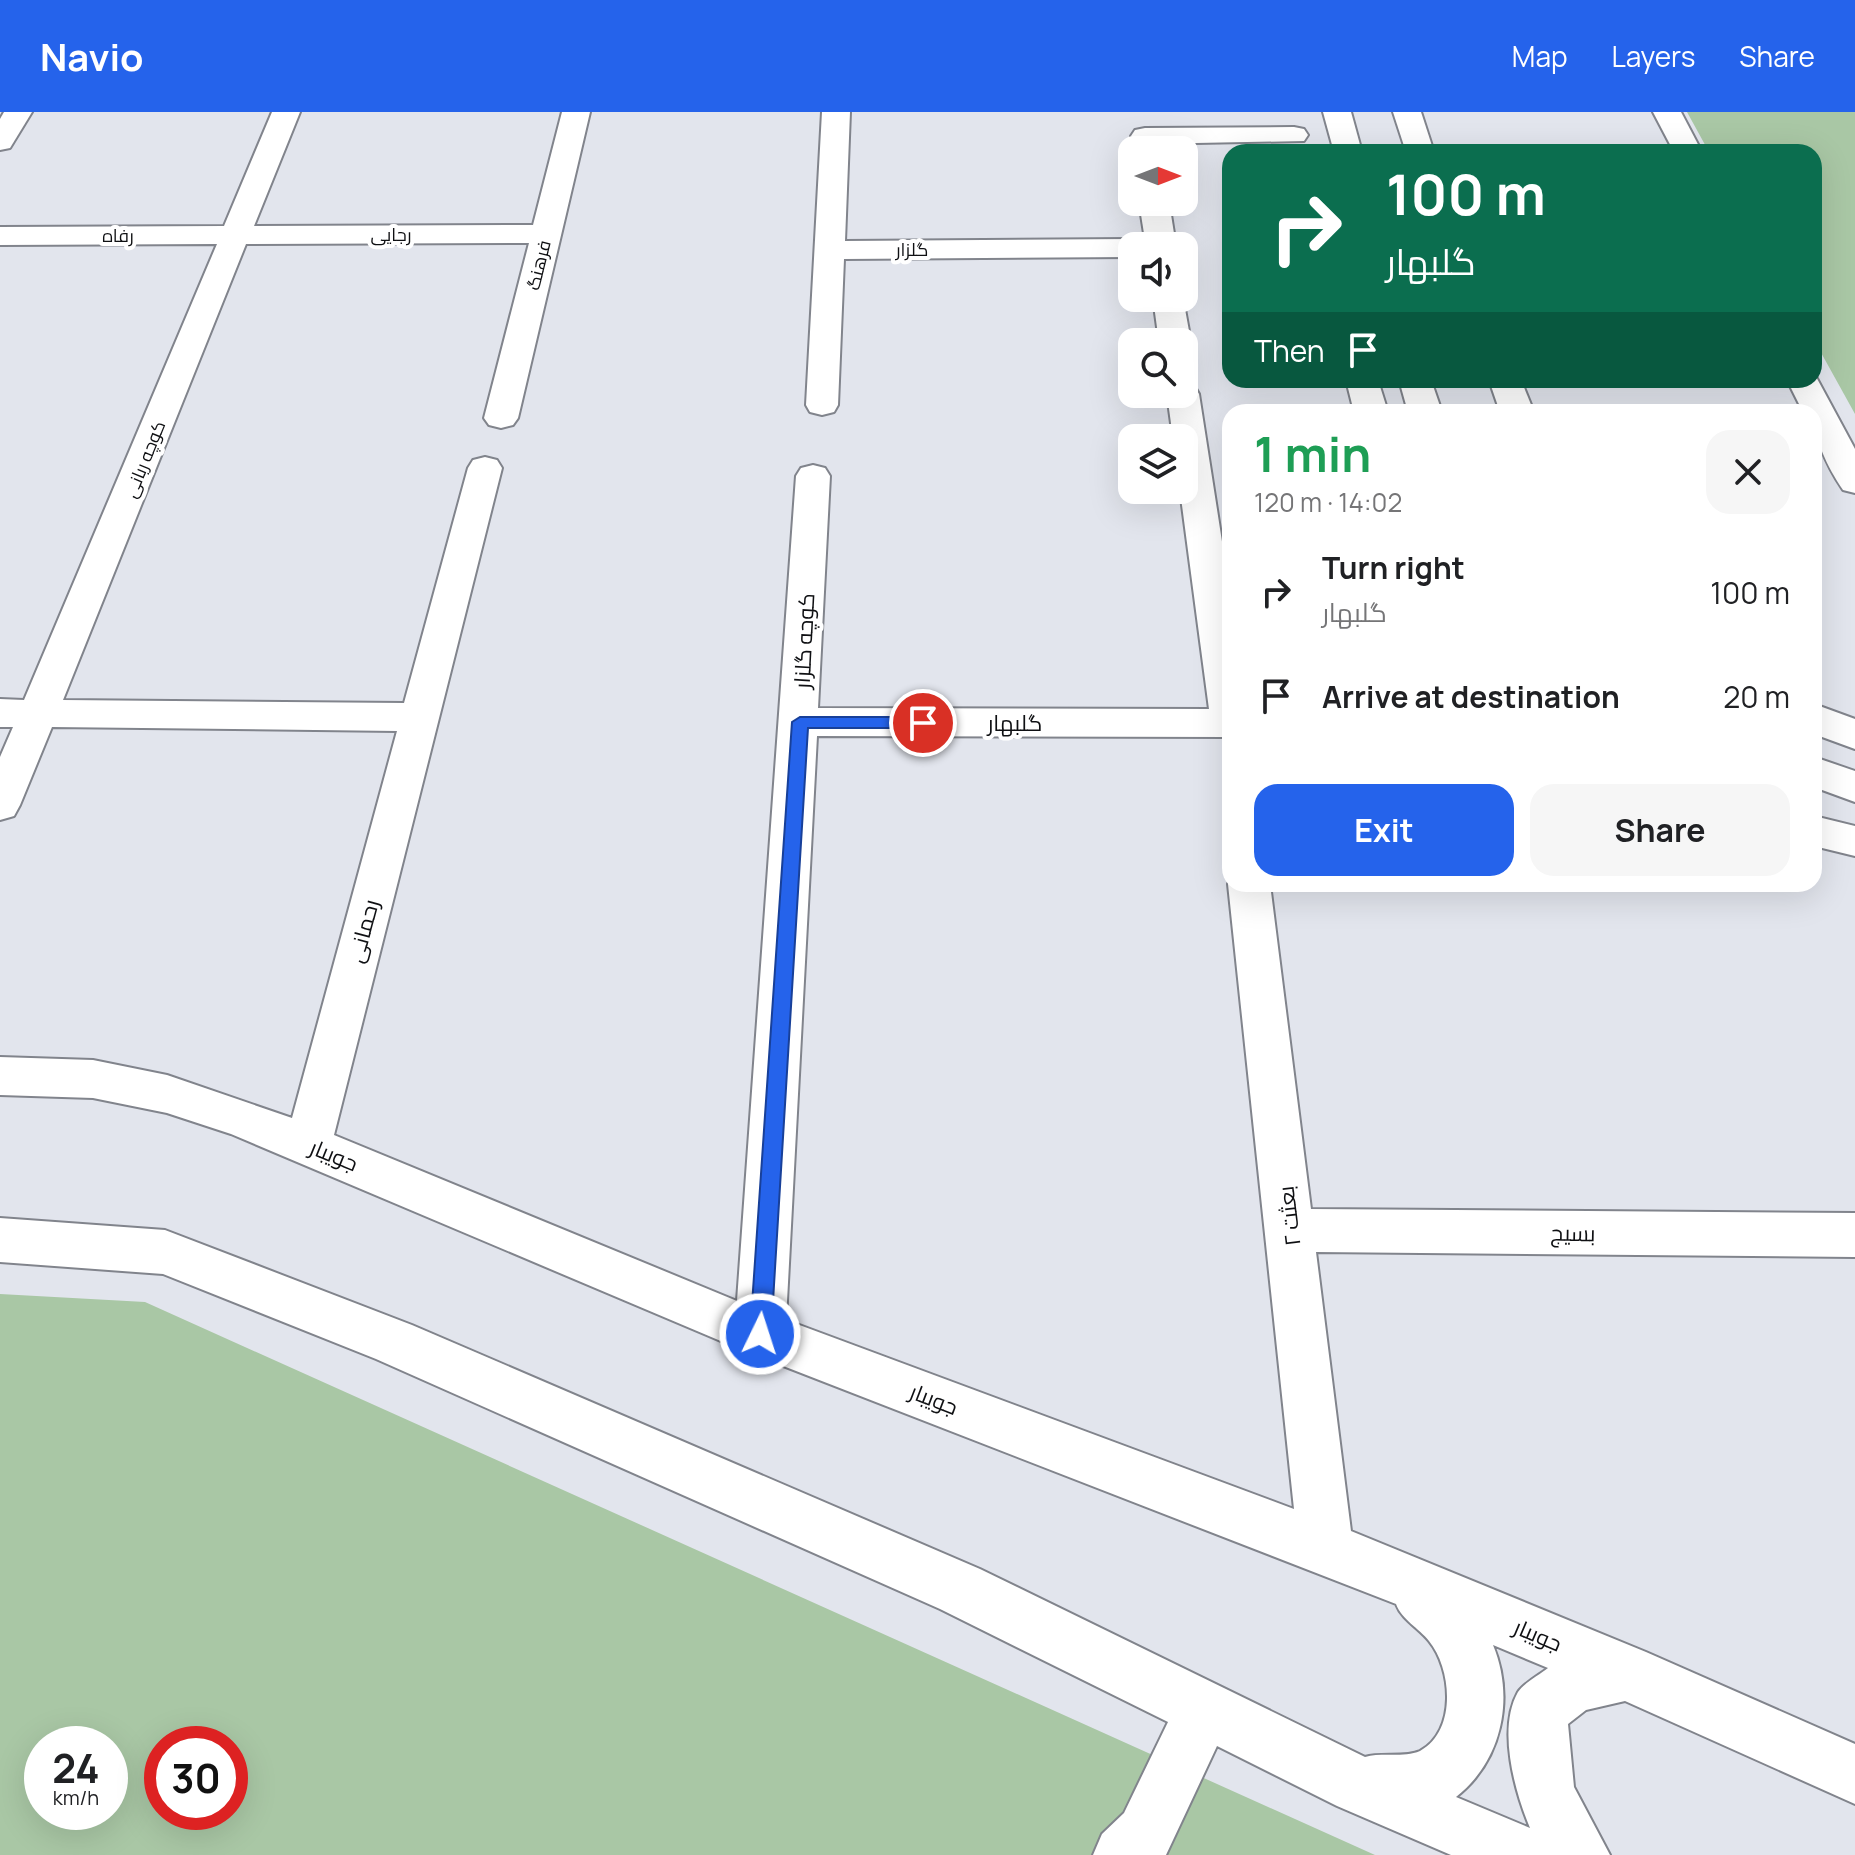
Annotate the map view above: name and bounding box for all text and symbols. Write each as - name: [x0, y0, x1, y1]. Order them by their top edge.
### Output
- text: Navio: [40, 30, 144, 82]
- text: Map: [1512, 37, 1568, 75]
- text: Layers: [1612, 37, 1695, 75]
- text: Share: [1739, 37, 1815, 75]
- north arrow: [1118, 136, 1198, 216]
- map controls: [1118, 136, 1198, 504]
- text: 100 m: [1386, 155, 1546, 232]
- icon: right: [1254, 176, 1358, 280]
- street label: رجایی: [371, 222, 411, 246]
- street label: رفاه: [102, 223, 134, 247]
- button: sound: [1118, 232, 1198, 312]
- street label: گلزار: [895, 237, 928, 261]
- text: گلبهار: [1386, 237, 1476, 286]
- street label: فرهنگ: [520, 238, 556, 292]
- button: search: [1118, 328, 1198, 408]
- icon: arrive: [1341, 328, 1385, 372]
- text: Then: [1254, 330, 1325, 371]
- street label: کوچه ربانی: [118, 417, 171, 502]
- text: 1 min: [1254, 421, 1371, 486]
- button: layers: [1118, 424, 1198, 504]
- button: close: [1706, 430, 1790, 514]
- text: 120 m · 14:02: [1254, 484, 1402, 520]
- text: Turn right: [1322, 547, 1465, 588]
- icon: right: [1254, 570, 1298, 614]
- text: 100 m: [1710, 572, 1790, 613]
- street label: کوچه گلزار: [786, 592, 821, 692]
- text: گلبهار: [1322, 594, 1387, 630]
- icon: arrive: [1254, 674, 1298, 718]
- text: Arrive at destination: [1322, 676, 1620, 717]
- text: 20 m: [1723, 676, 1790, 717]
- pin: [889, 689, 957, 757]
- icon: arrive: [901, 701, 945, 745]
- street label: گلبهار: [986, 708, 1042, 738]
- button: Exit: [1254, 784, 1514, 876]
- button: Share: [1530, 784, 1790, 876]
- street label: رحمانی: [340, 896, 386, 966]
- street label: جویبار: [304, 1131, 363, 1178]
- street label: بعثت ۲: [1270, 1184, 1308, 1248]
- street label: بسیج: [1550, 1218, 1596, 1248]
- position arrow: [718, 1292, 802, 1376]
- street label: جویبار: [904, 1375, 963, 1422]
- street label: جویبار: [1507, 1611, 1567, 1658]
- speed limit sign: 30: [144, 1726, 248, 1830]
- text: 24: [52, 1740, 100, 1795]
- text: km/h: [53, 1784, 99, 1811]

